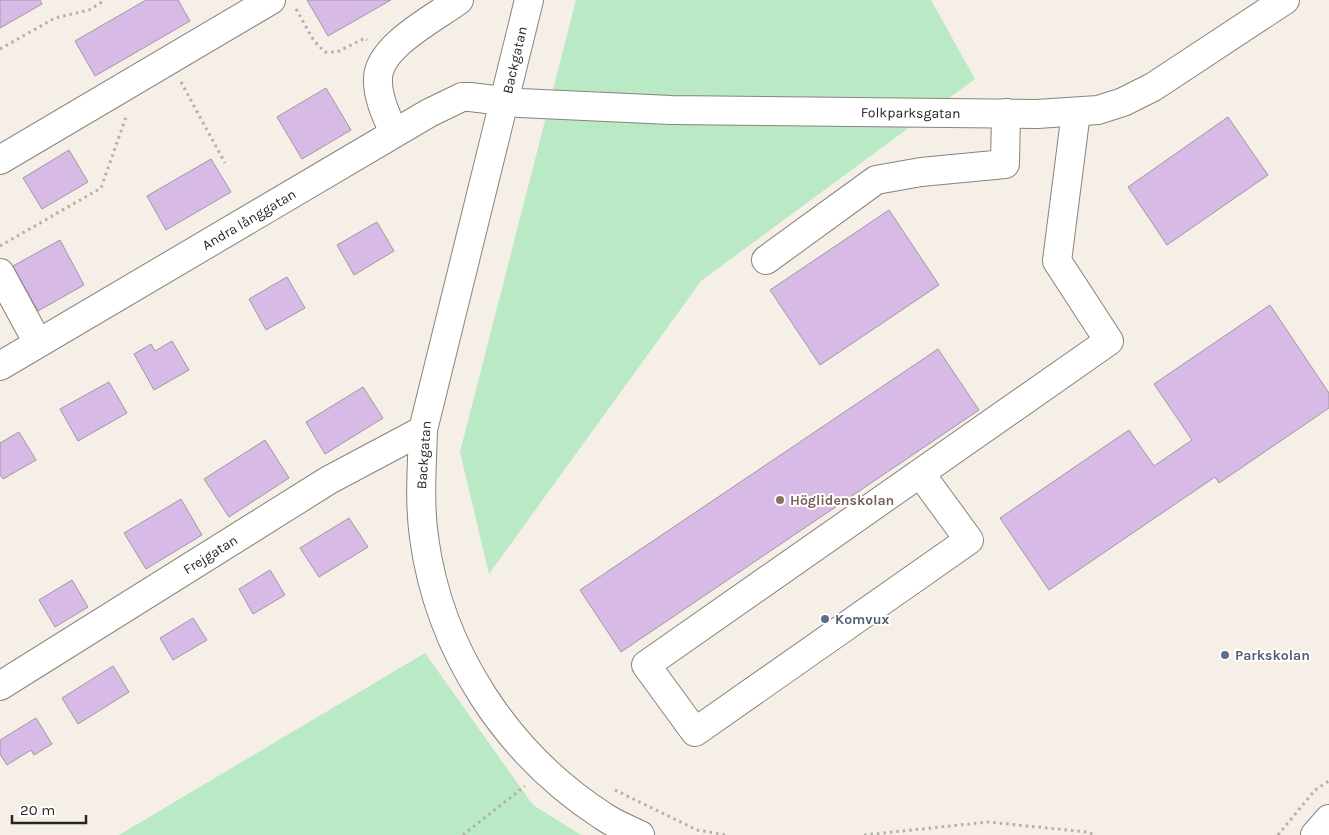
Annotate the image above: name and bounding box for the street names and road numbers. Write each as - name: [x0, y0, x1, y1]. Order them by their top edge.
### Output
- street label: Backgatan: [499, 25, 531, 95]
- street label: Folkparksgatan: [861, 104, 961, 122]
- street label: Andra långgatan: [199, 185, 299, 253]
- street label: Backgatan: [413, 420, 435, 490]
- street label: Frejgatan: [180, 531, 241, 578]

